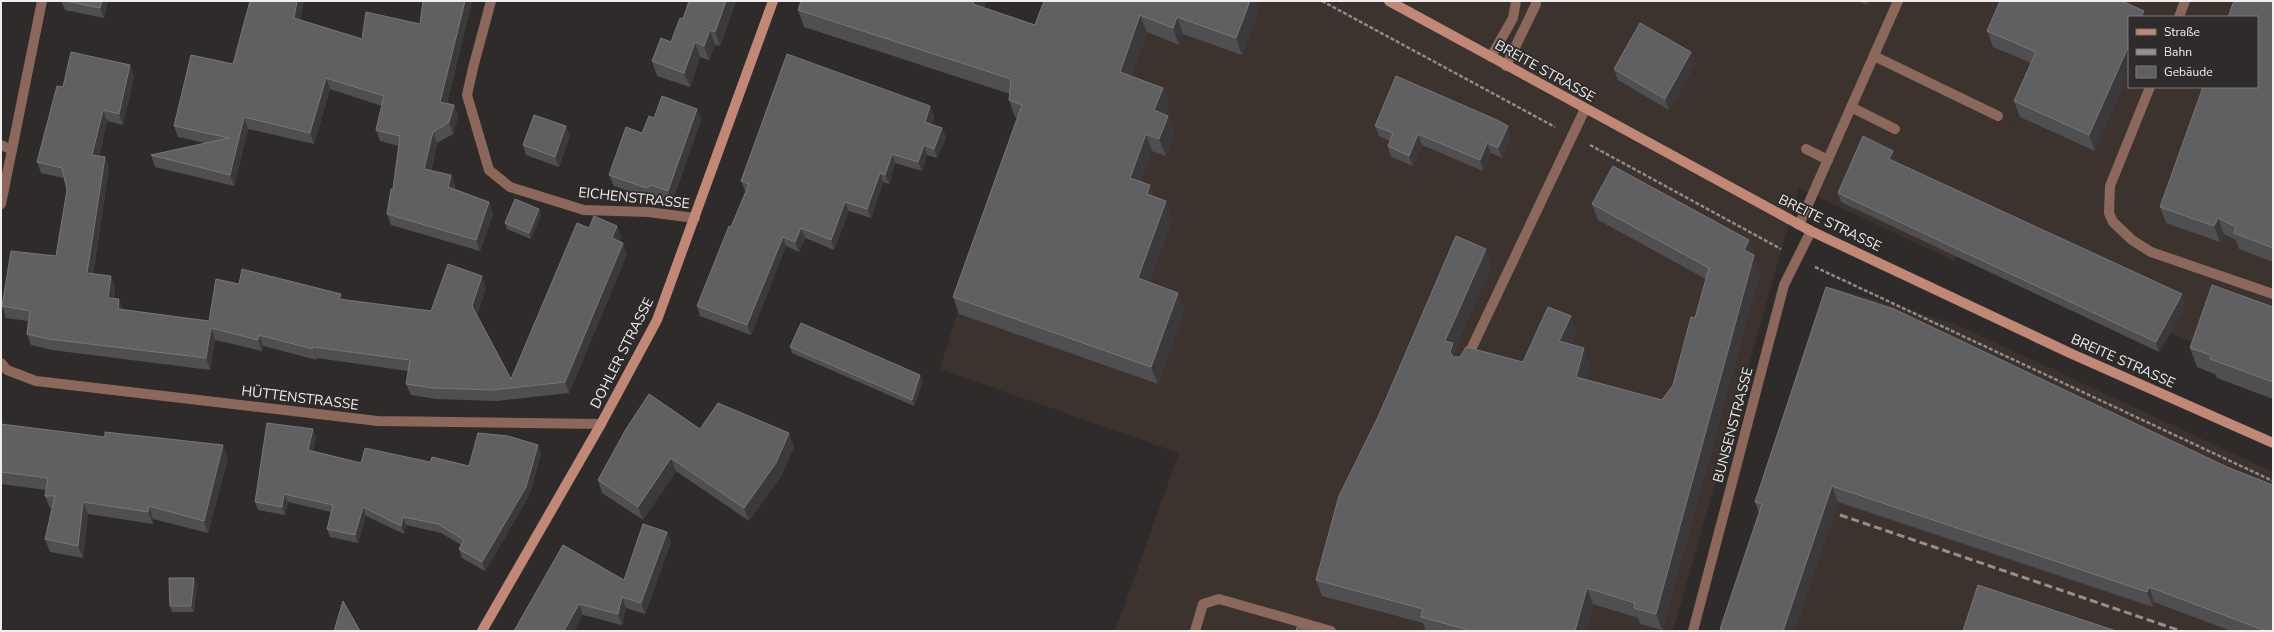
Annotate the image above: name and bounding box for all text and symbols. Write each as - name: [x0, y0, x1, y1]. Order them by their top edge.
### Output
- legend: [2128, 16, 2258, 88]
- text: Straße: [2164, 24, 2200, 40]
- street label: BREITE STRASSE: [1491, 35, 1599, 107]
- text: Bahn: [2164, 44, 2192, 60]
- text: Gebäude: [2164, 64, 2213, 80]
- street label: EICHENSTRASSE: [577, 183, 691, 213]
- street label: BREITE STRASSE: [1775, 190, 1885, 256]
- street label: DOHLER STRASSE: [586, 294, 658, 412]
- street label: BREITE STRASSE: [2068, 329, 2178, 393]
- street label: BUNSENSTRASSE: [1708, 365, 1758, 485]
- street label: HÜTTENSTRASSE: [240, 381, 360, 415]

